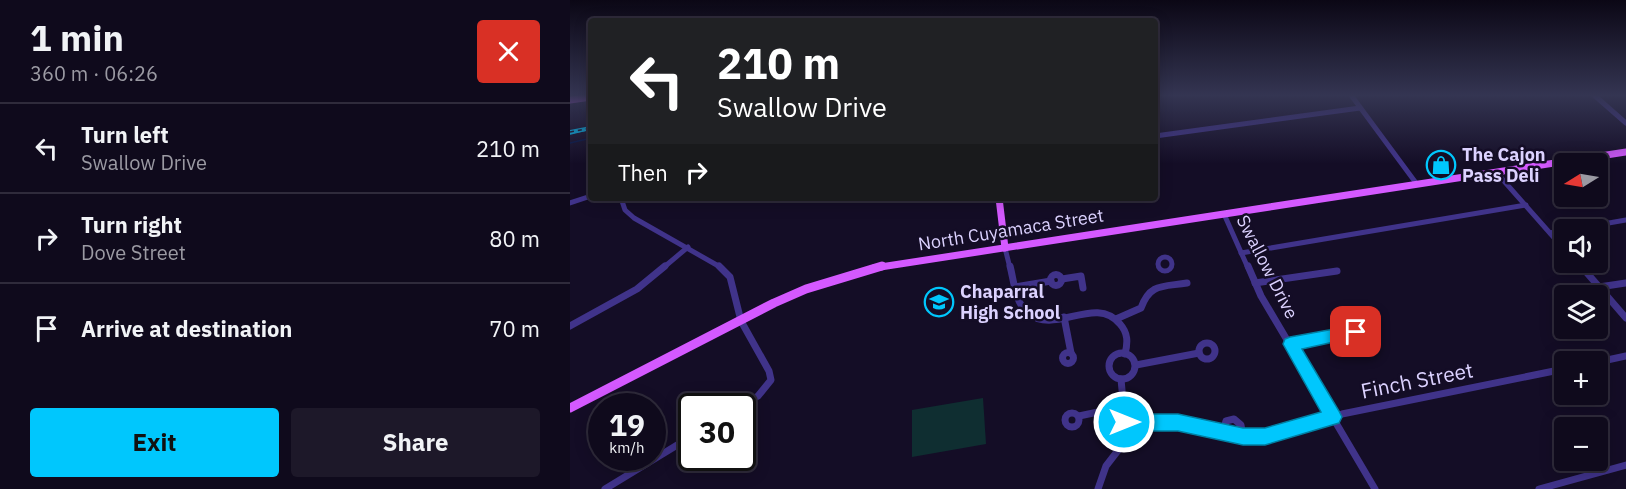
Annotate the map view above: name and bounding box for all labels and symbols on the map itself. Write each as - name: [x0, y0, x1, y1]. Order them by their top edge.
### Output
- place label: The Cajon Pass Deli: [1462, 143, 1546, 187]
- shop icon: The Cajon Pass Deli: [1425, 149, 1457, 181]
- north arrow: [1554, 153, 1608, 207]
- street label: North Cuyamaca Street: [916, 203, 1105, 256]
- street label: Swallow Drive: [1231, 211, 1303, 323]
- place label: Chaparral High School: [960, 280, 1061, 324]
- school or university icon: Chaparral High School: [923, 286, 955, 318]
- pin: [1330, 306, 1381, 357]
- street label: Finch Street: [1358, 355, 1475, 405]
- position arrow: [1092, 390, 1156, 454]
- speed limit sign: 30: [678, 393, 756, 471]

